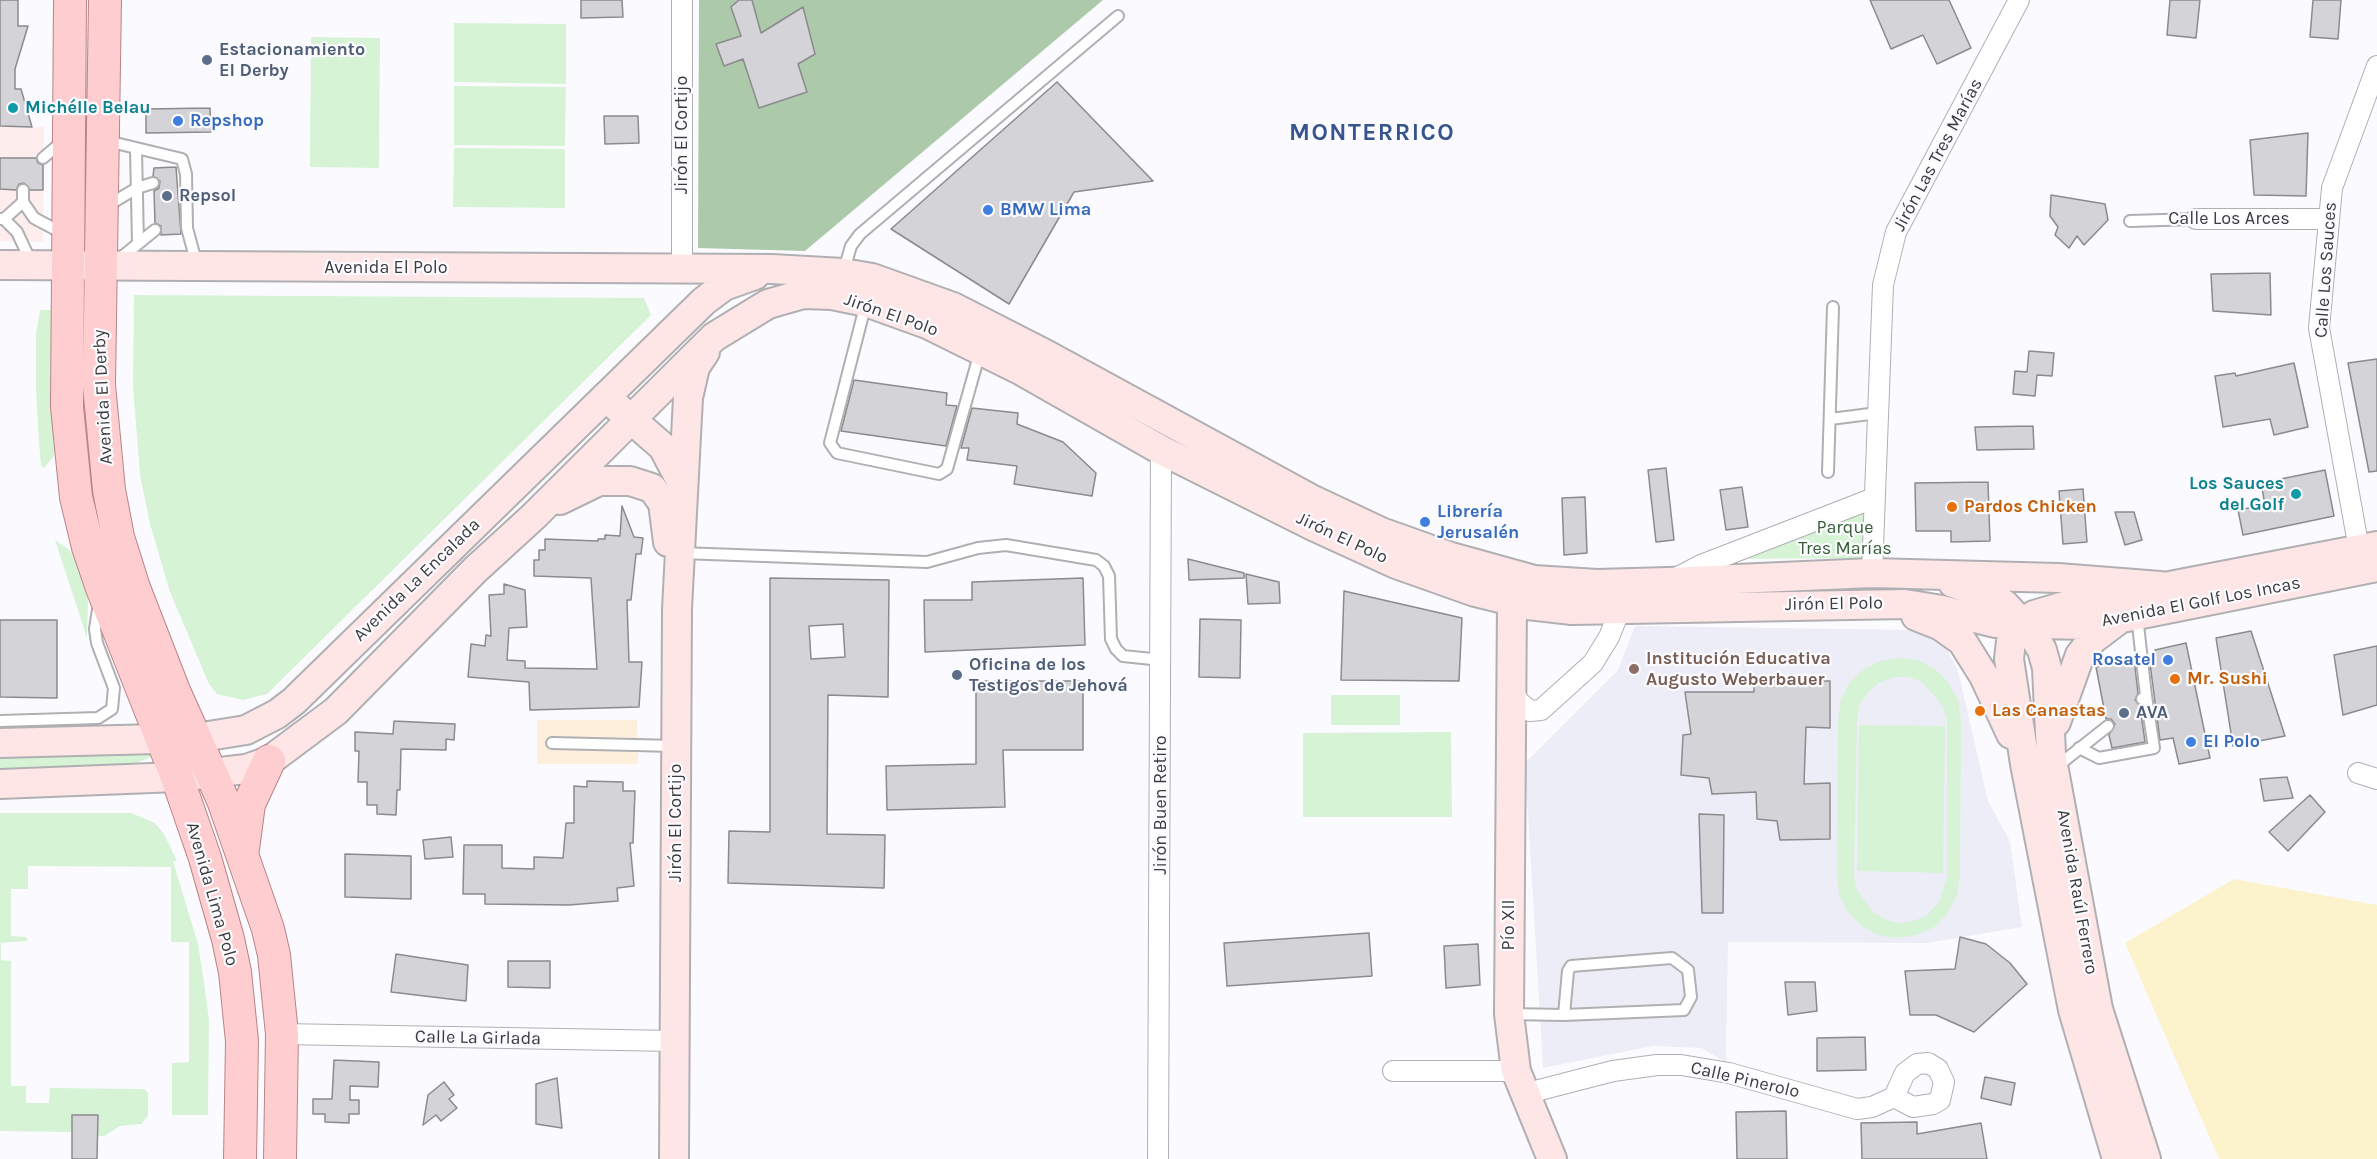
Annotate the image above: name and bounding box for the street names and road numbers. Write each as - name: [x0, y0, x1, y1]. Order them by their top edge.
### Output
- street label: Jirón Las Tres Marías: [1889, 75, 1987, 235]
- street label: Jirón El Cortijo: [671, 76, 693, 194]
- street label: Calle Los Sauces: [2310, 201, 2342, 339]
- street label: Calle Los Arces: [2168, 208, 2290, 230]
- street label: Avenida El Polo: [324, 257, 448, 279]
- street label: Jirón El Polo: [841, 289, 941, 341]
- street label: Avenida El Derby: [89, 329, 117, 465]
- street label: Jirón El Polo: [1293, 507, 1391, 569]
- street label: Avenida La Encalada: [349, 514, 485, 646]
- street label: Avenida El Golf Los Incas: [2100, 572, 2302, 632]
- street label: Jirón El Polo: [1785, 592, 1883, 616]
- street label: Jirón Buen Retiro: [1150, 735, 1172, 875]
- street label: Jirón El Cortijo: [665, 764, 687, 882]
- street label: Avenida Raúl Ferrero: [2052, 808, 2102, 976]
- street label: Avenida Lima Polo: [181, 820, 243, 968]
- street label: Pío XII: [1498, 899, 1520, 951]
- street label: Calle La Girlada: [415, 1026, 541, 1050]
- street label: Calle Pinerolo: [1688, 1057, 1802, 1103]

